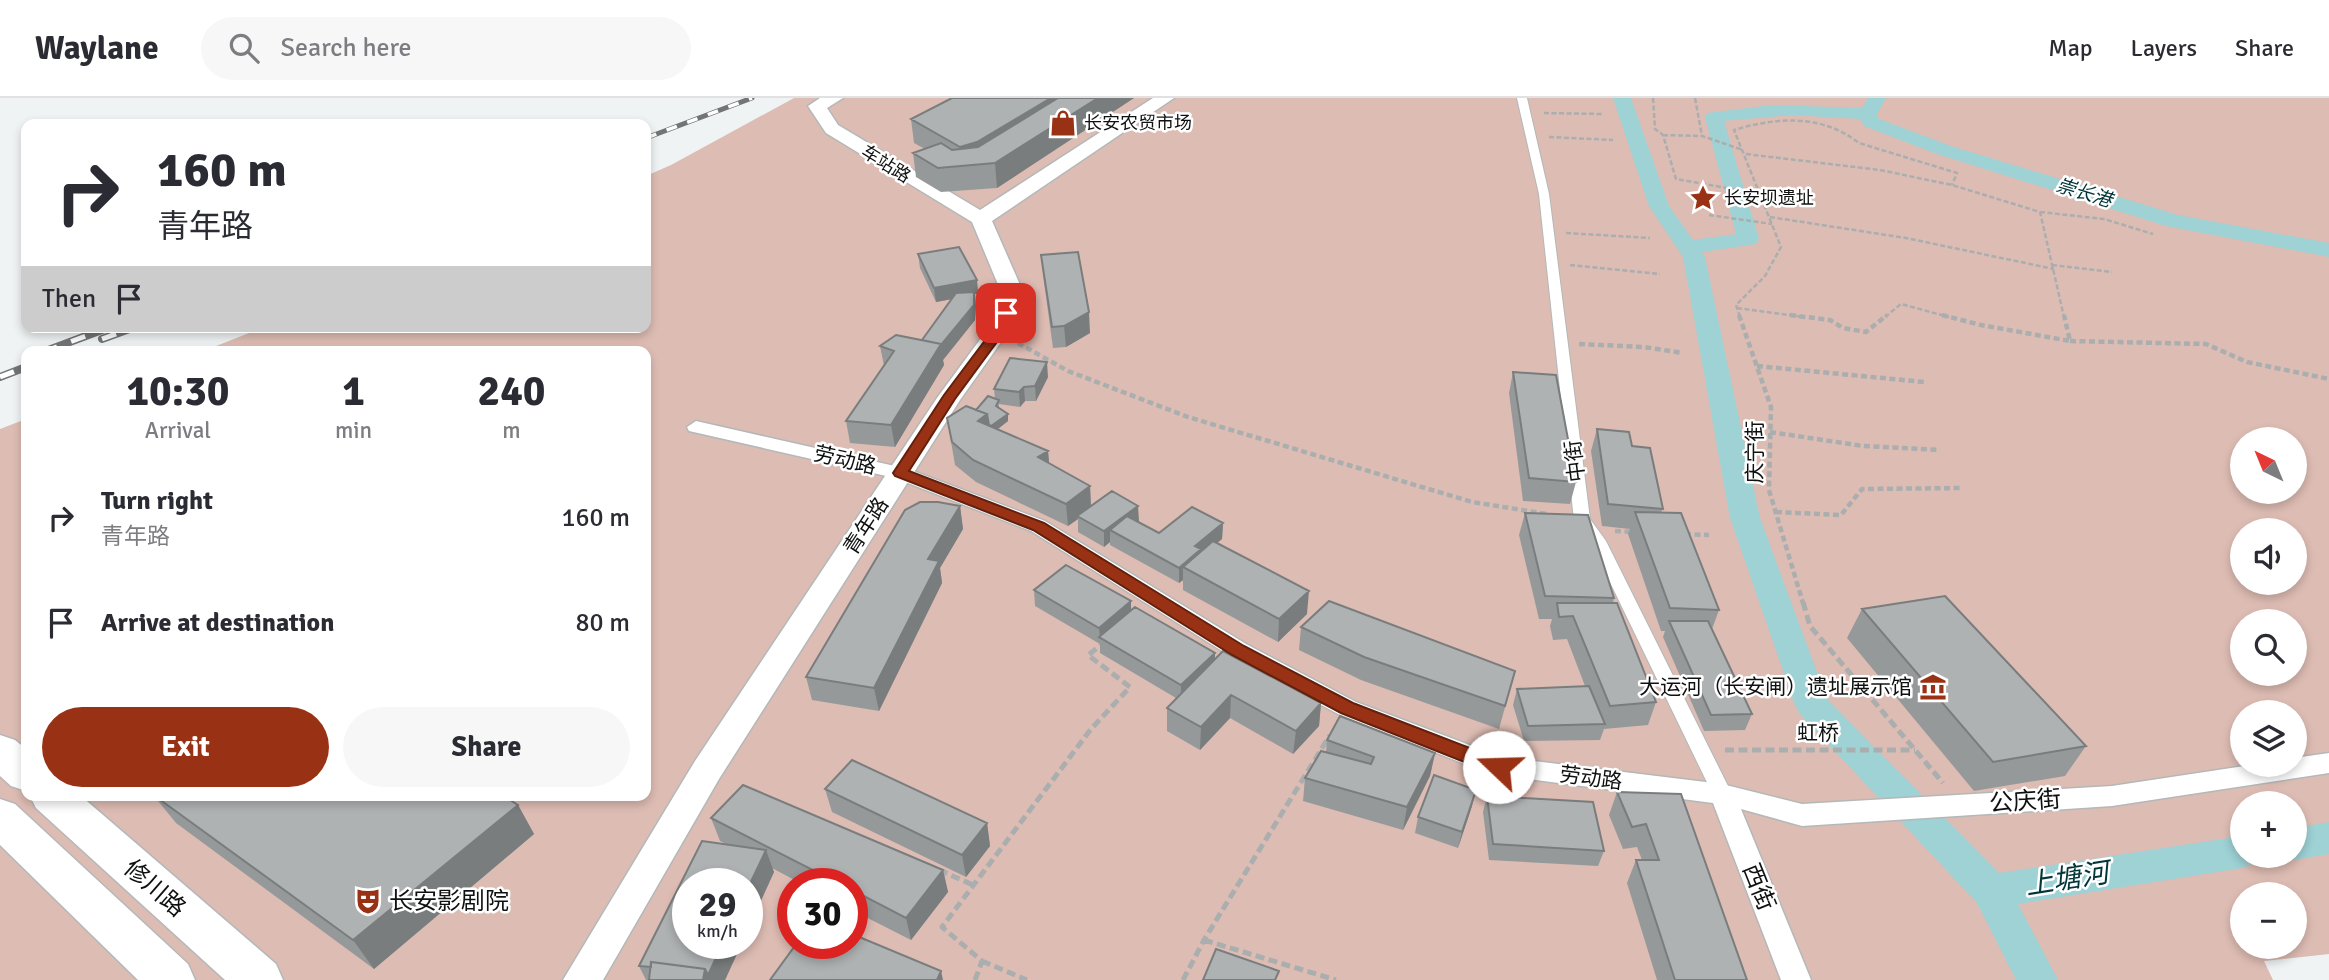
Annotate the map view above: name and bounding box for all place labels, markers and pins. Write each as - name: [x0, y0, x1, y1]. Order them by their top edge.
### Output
- shop icon: 长安农贸市场: [1048, 108, 1078, 138]
- place label: 长安农贸市场: [1084, 112, 1192, 134]
- place icon: 长安坝遗址: [1688, 183, 1718, 213]
- place label: 长安坝遗址: [1724, 187, 1814, 209]
- pin: [976, 283, 1036, 343]
- museum icon: 大运河（长安闸）遗址展示馆: [1918, 672, 1948, 702]
- place label: 大运河（长安闸）遗址展示馆: [1639, 674, 1912, 700]
- theatre icon: 长安影剧院: [353, 886, 383, 916]
- place label: 长安影剧院: [389, 886, 509, 916]

